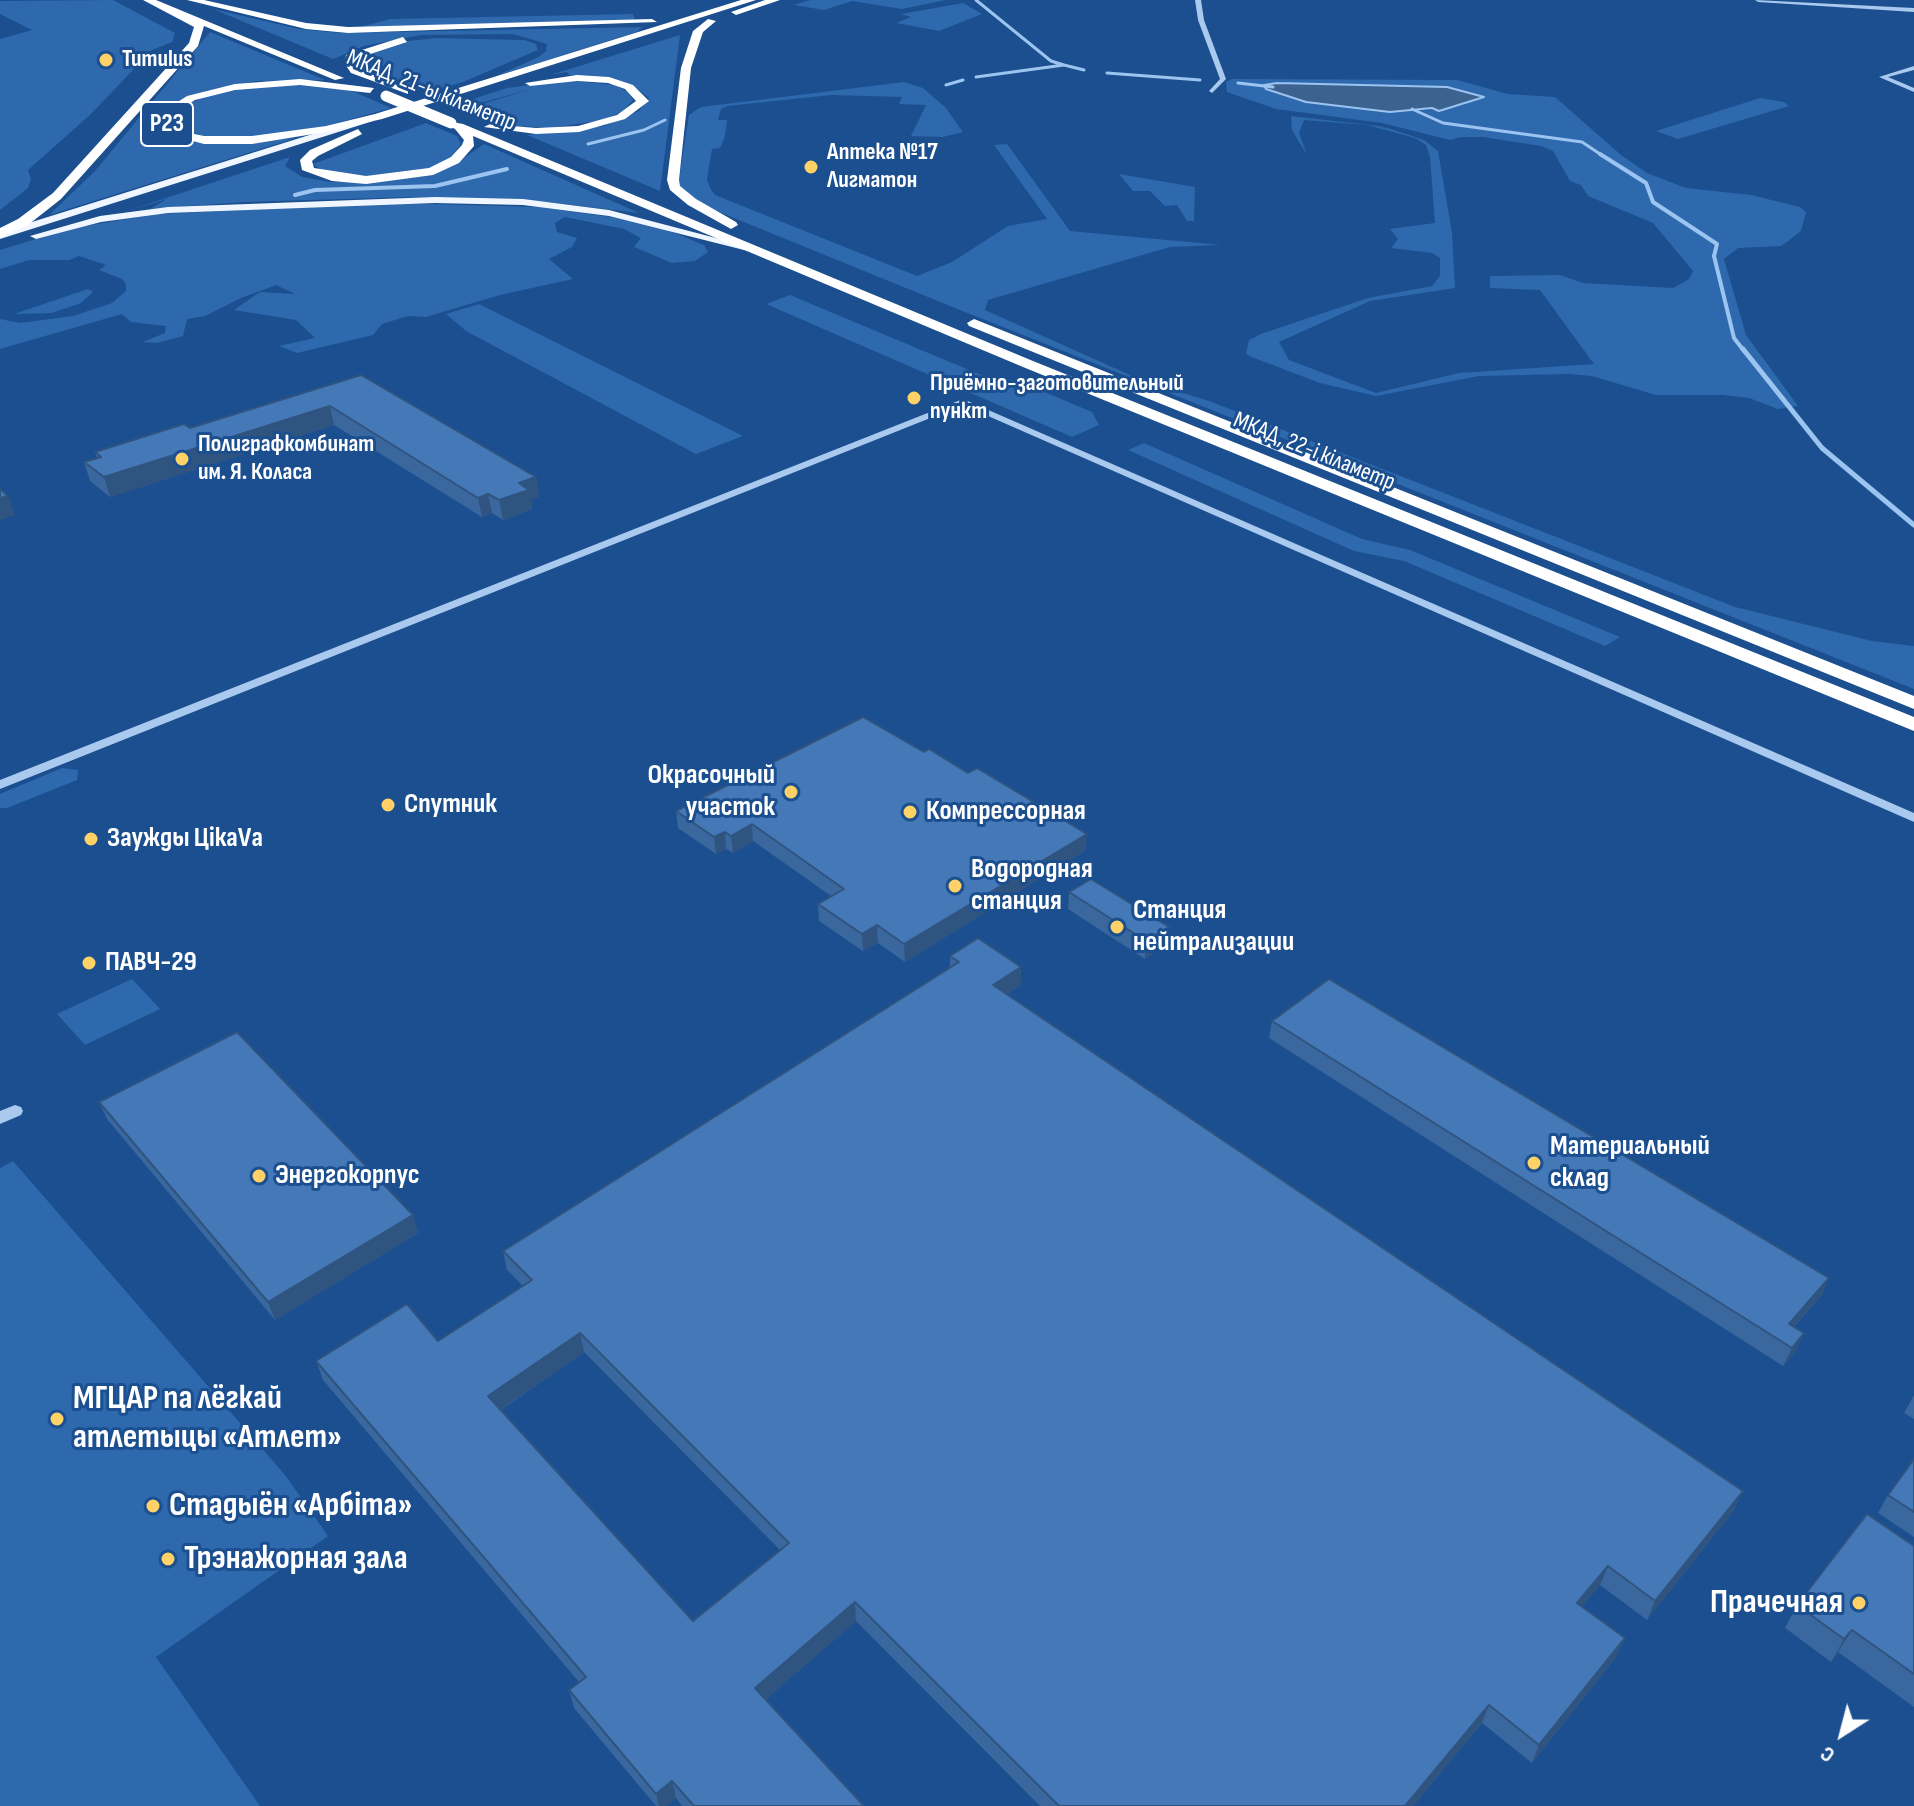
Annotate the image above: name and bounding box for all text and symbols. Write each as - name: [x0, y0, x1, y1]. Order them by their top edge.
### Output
- street label: МКАД, 21-ы кіламетр: [342, 44, 520, 138]
- place label: Tumulus: [122, 46, 193, 74]
- marker: Tumulus: [97, 51, 115, 69]
- road number: Р23: [141, 102, 193, 146]
- place label: Аптека №17 Лигматон: [827, 139, 938, 195]
- marker: Аптека №17 Лигматон: [802, 158, 820, 176]
- place label: Приёмно-заготовительный пункт: [930, 370, 1184, 426]
- marker: Приёмно-заготовительный пункт: [905, 389, 923, 407]
- street label: МКАД, 22-і кіламетр: [1229, 406, 1399, 498]
- place label: Полиграфкомбинат им. Я. Коласа: [198, 431, 374, 487]
- marker: Полиграфкомбинат им. Я. Коласа: [173, 450, 191, 468]
- place label: Окрасочный участок: [648, 759, 775, 825]
- marker: Окрасочный участок: [782, 783, 800, 801]
- place label: Спутник: [404, 788, 497, 822]
- place label: Компрессорная: [926, 795, 1086, 829]
- marker: Спутник: [379, 796, 397, 814]
- marker: Компрессорная: [901, 803, 919, 821]
- place label: Заужды ЦікаVа: [107, 822, 263, 856]
- marker: Заужды ЦікаVа: [82, 830, 100, 848]
- place label: Водородная станция: [971, 853, 1093, 919]
- marker: Водородная станция: [946, 877, 964, 895]
- place label: Станция нейтрализации: [1133, 894, 1294, 960]
- marker: Станция нейтрализации: [1108, 918, 1126, 936]
- place label: ПАВЧ-29: [105, 946, 197, 980]
- marker: ПАВЧ-29: [80, 954, 98, 972]
- place label: Материальный склад: [1550, 1130, 1710, 1196]
- marker: Материальный склад: [1525, 1154, 1543, 1172]
- place label: Энергокорпус: [275, 1159, 420, 1193]
- marker: Энергокорпус: [250, 1167, 268, 1185]
- place label: МГЦАР па лёгкай атлетыцы «Атлет»: [73, 1379, 342, 1458]
- marker: МГЦАР па лёгкай атлетыцы «Атлет»: [48, 1410, 66, 1428]
- place label: Стадыён «Арбіта»: [169, 1486, 412, 1526]
- marker: Стадыён «Арбіта»: [144, 1497, 162, 1515]
- place label: Трэнажорная зала: [184, 1539, 408, 1579]
- marker: Трэнажорная зала: [159, 1550, 177, 1568]
- place label: Прачечная: [1710, 1583, 1843, 1623]
- marker: Прачечная: [1850, 1594, 1868, 1612]
- north arrow: [1802, 1694, 1882, 1774]
- text: С: [1815, 1740, 1840, 1768]

